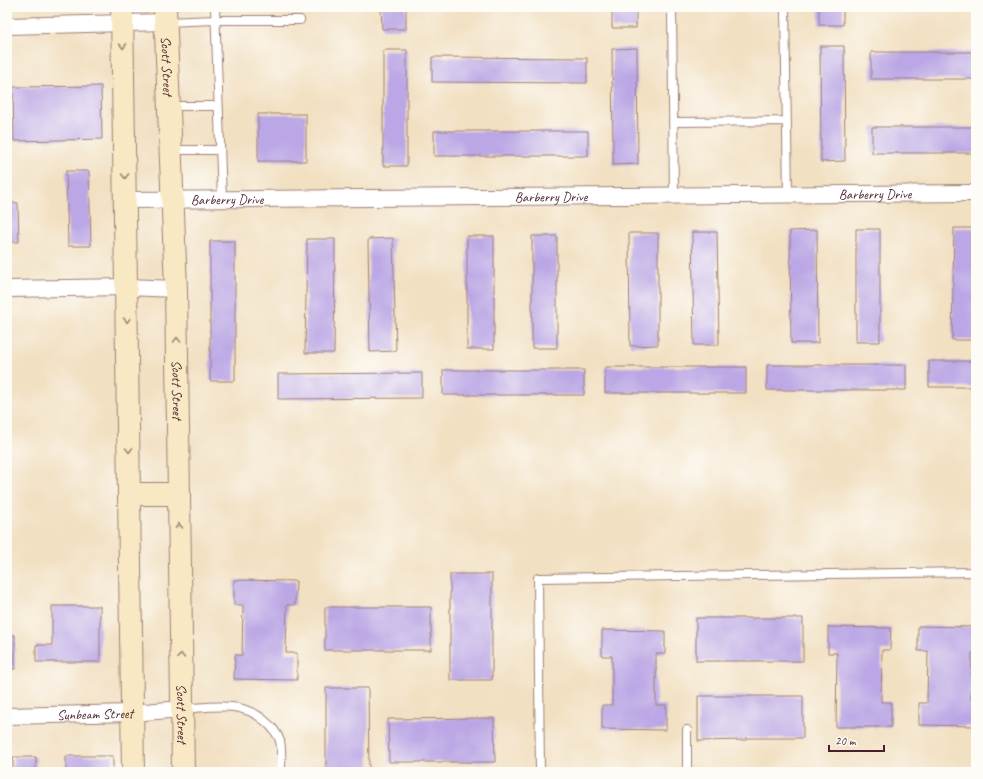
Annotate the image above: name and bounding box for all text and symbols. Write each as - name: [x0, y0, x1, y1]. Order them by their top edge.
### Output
- street label: Scott Street: [157, 36, 177, 98]
- one-way arrow: [119, 43, 127, 49]
- one-way arrow: [121, 173, 129, 179]
- street label: Barberry Drive: [839, 186, 913, 203]
- street label: Barberry Drive: [515, 188, 589, 206]
- street label: Barberry Drive: [191, 191, 265, 208]
- one-way arrow: [123, 317, 132, 323]
- one-way arrow: [173, 337, 181, 343]
- street label: Scott Street: [168, 360, 186, 422]
- one-way arrow: [125, 447, 133, 453]
- one-way arrow: [175, 523, 184, 529]
- one-way arrow: [177, 653, 185, 659]
- street label: Scott Street: [173, 684, 191, 746]
- street label: Sunbeam Street: [57, 705, 136, 724]
- scale bar: [829, 727, 884, 753]
- text: 20 m: [835, 733, 857, 749]

